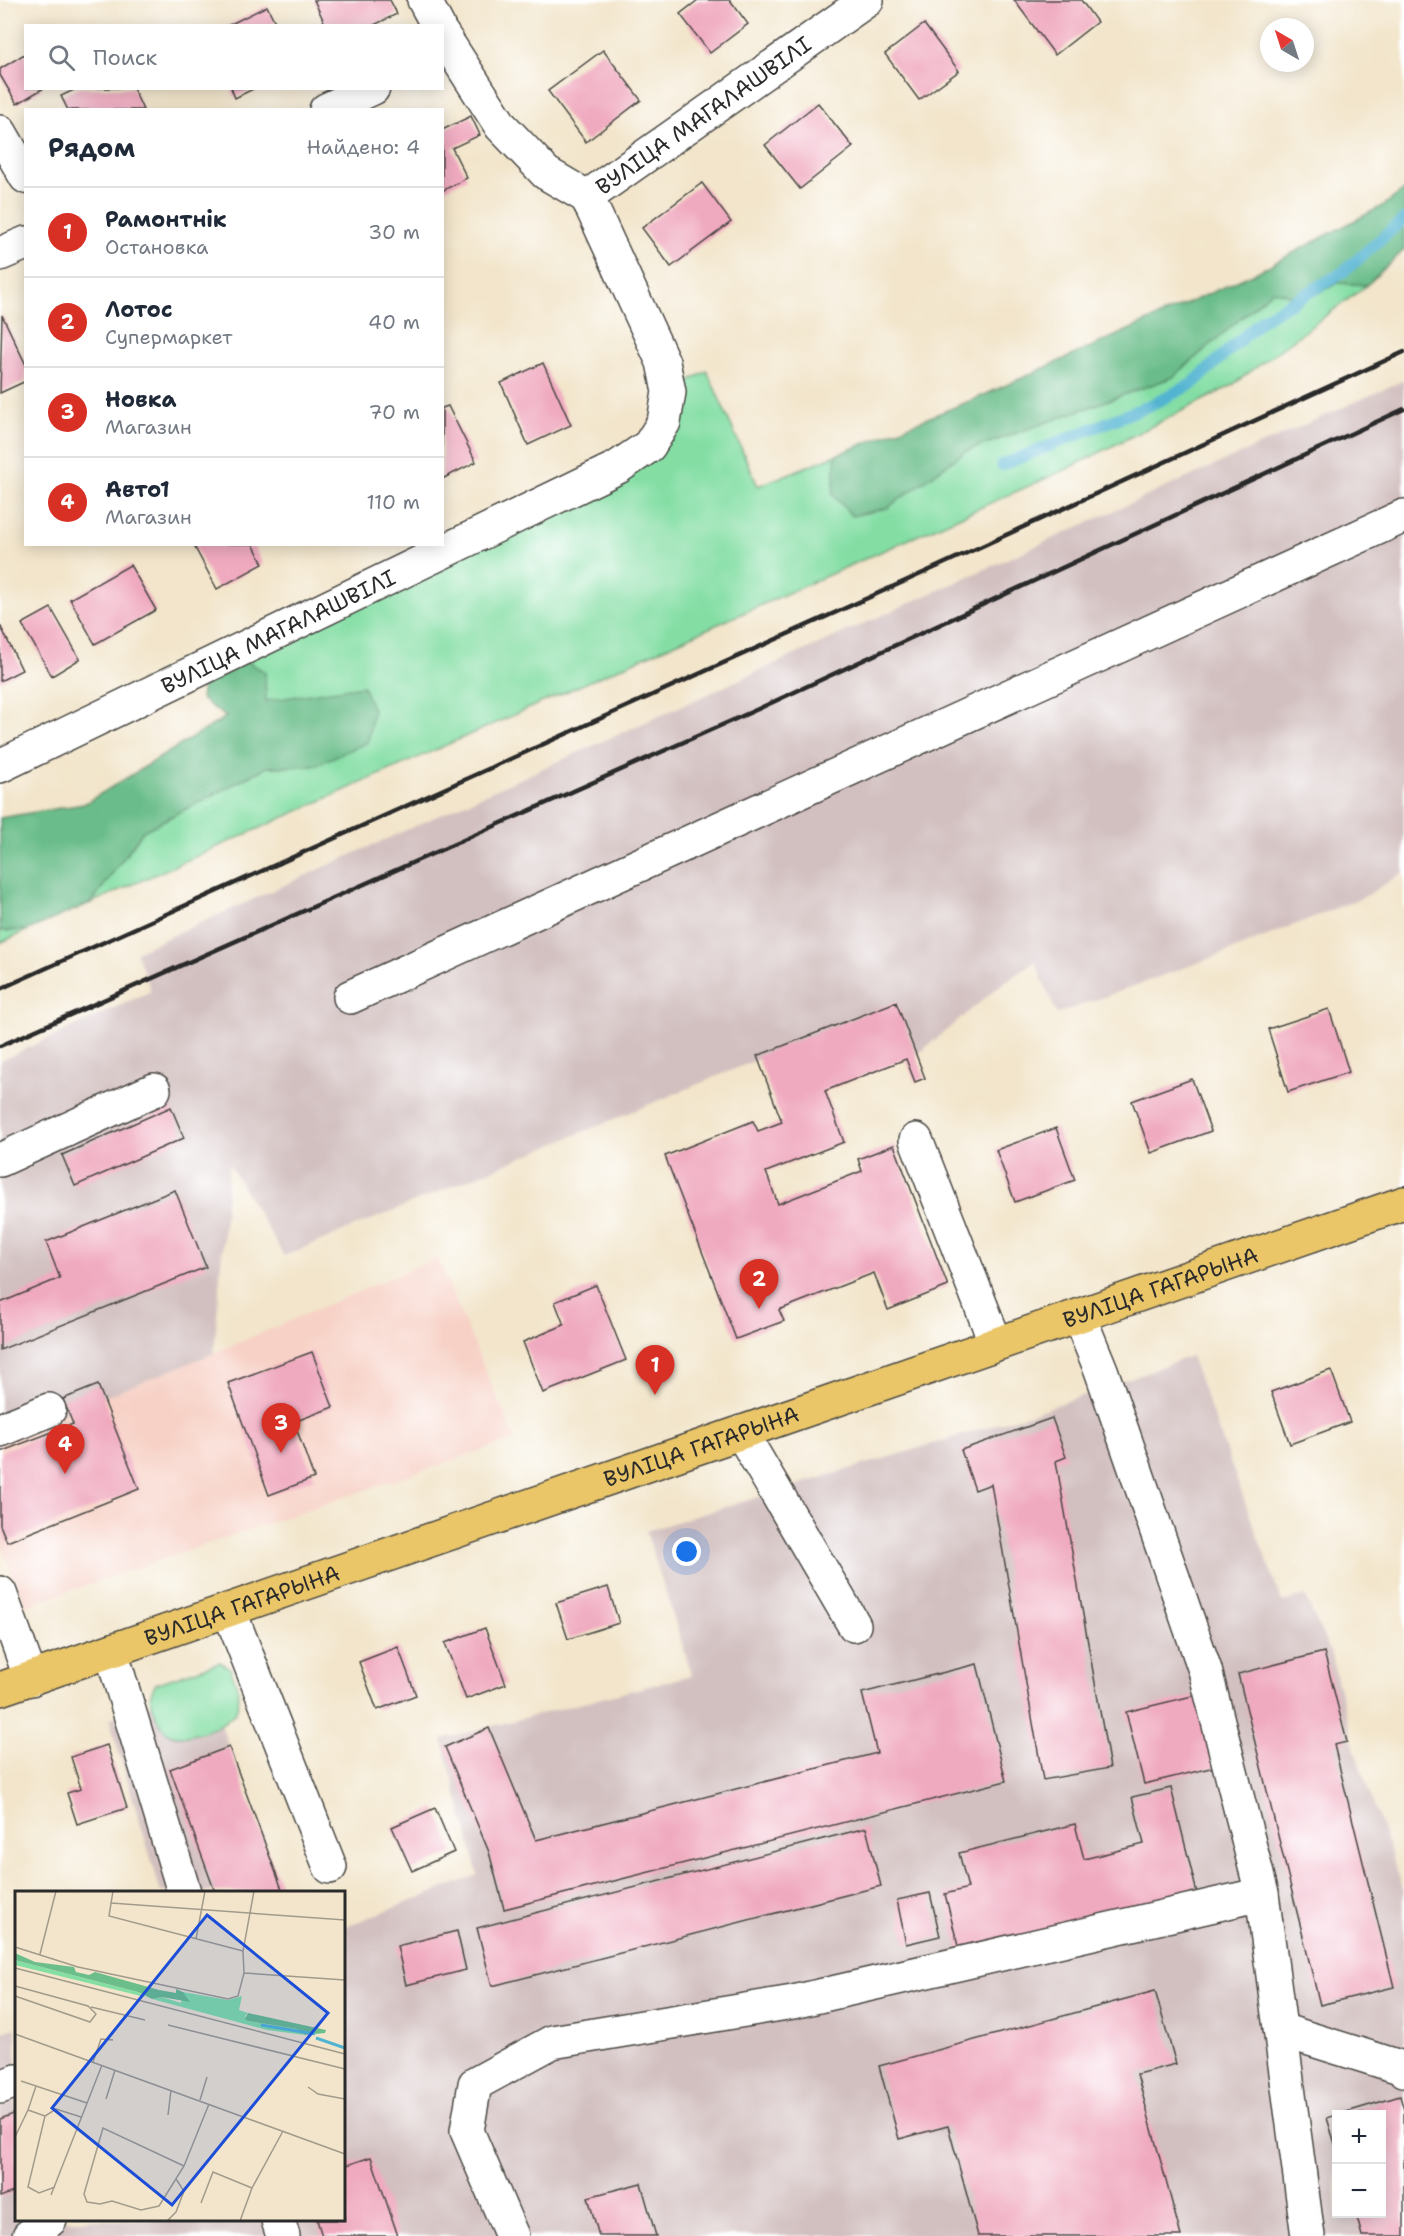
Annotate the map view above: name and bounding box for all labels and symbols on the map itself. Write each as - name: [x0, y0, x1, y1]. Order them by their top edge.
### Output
- north arrow: [1260, 18, 1314, 72]
- street label: ВУЛІЦА МАГАЛАШВІЛІ: [590, 30, 817, 201]
- street label: ВУЛІЦА МАГАЛАШВІЛІ: [156, 563, 400, 701]
- street label: ВУЛІЦА ГАГАРЫНА: [1059, 1241, 1262, 1335]
- pin: 2: [740, 1260, 778, 1309]
- pin: 1: [636, 1346, 674, 1395]
- street label: ВУЛІЦА ГАГАРЫНА: [600, 1400, 803, 1494]
- pin: 3: [262, 1404, 300, 1453]
- pin: 4: [46, 1424, 84, 1474]
- your location: [672, 1537, 701, 1566]
- street label: ВУЛІЦА ГАГАРЫНА: [141, 1559, 344, 1653]
- inset map: [15, 1891, 345, 2221]

